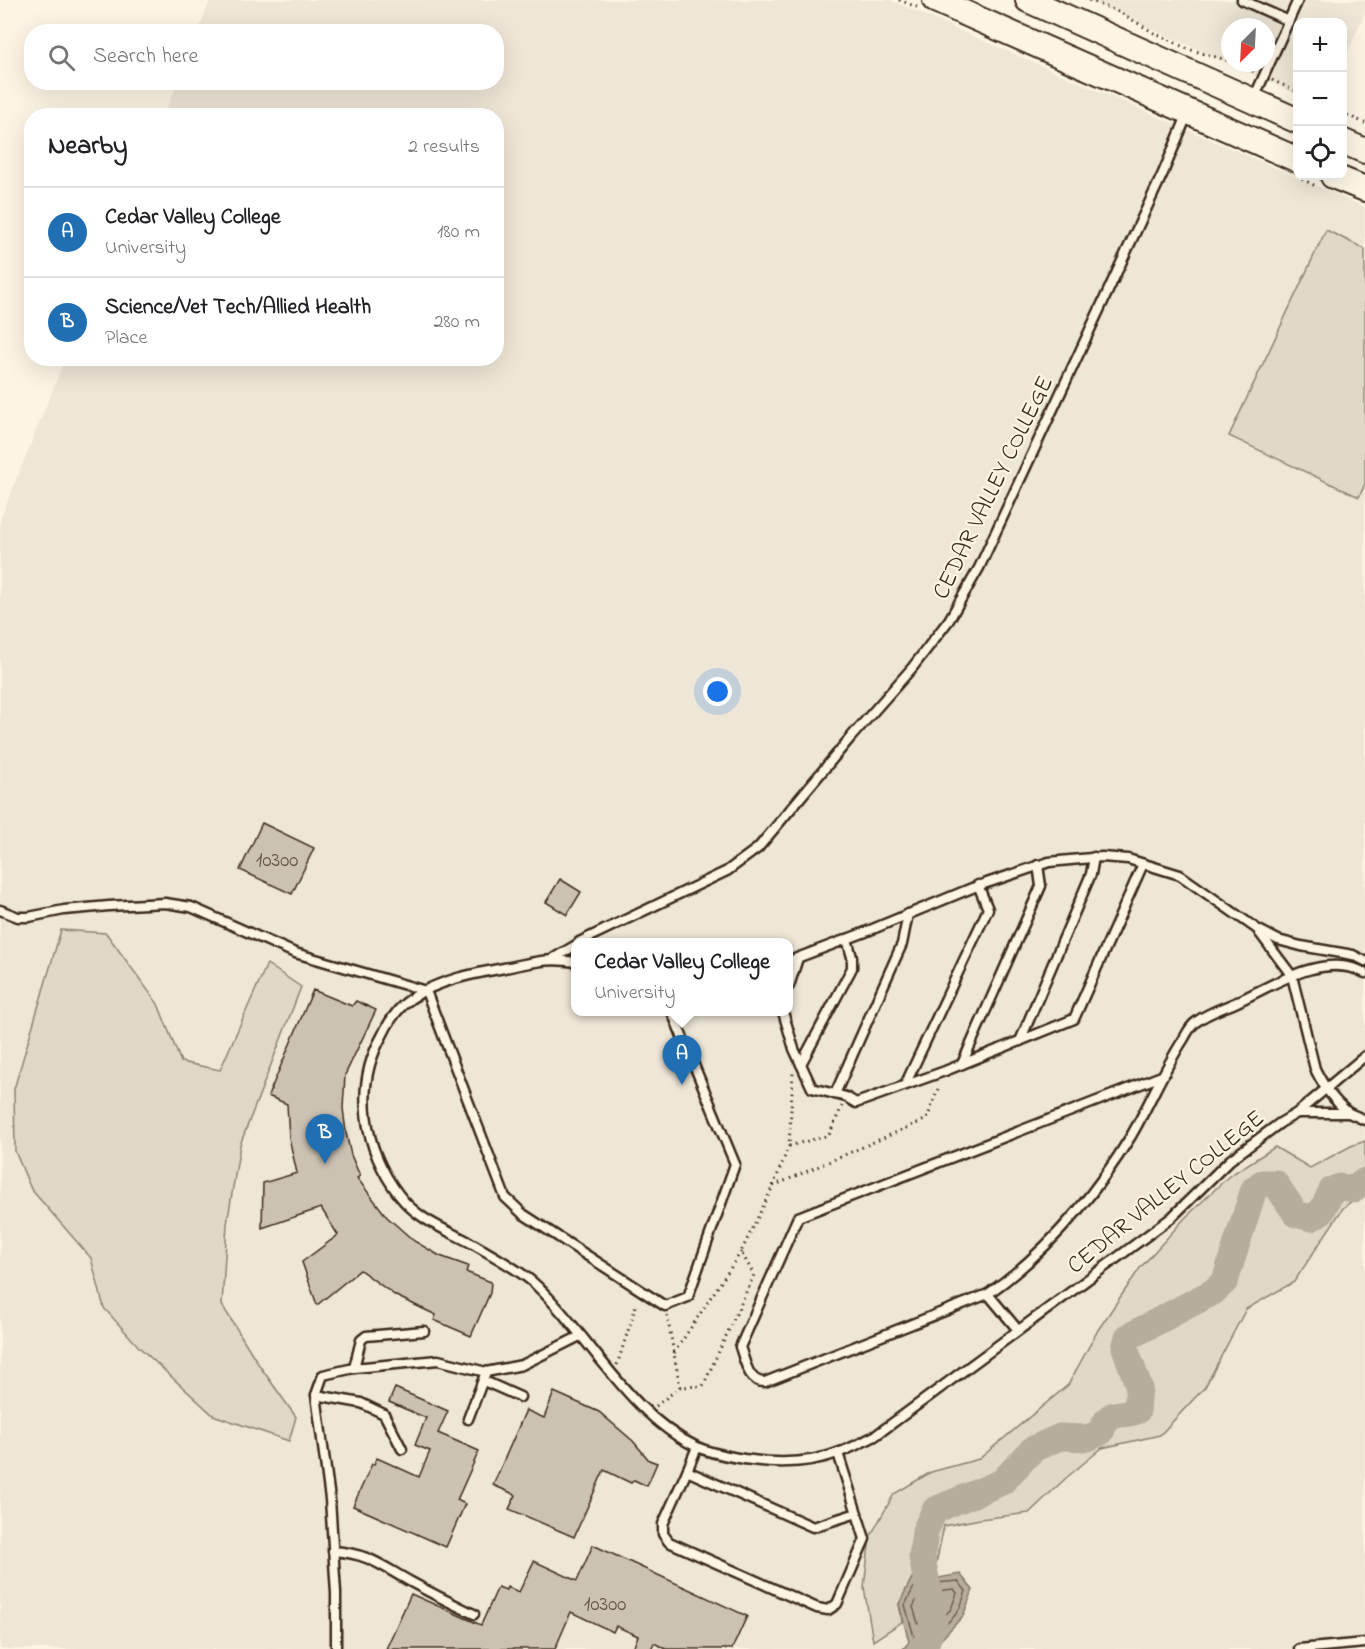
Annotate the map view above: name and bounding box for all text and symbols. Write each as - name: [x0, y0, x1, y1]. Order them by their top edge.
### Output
- north arrow: [1221, 18, 1275, 72]
- map controls: [1293, 18, 1347, 180]
- button: +: [1293, 18, 1347, 72]
- search box: [24, 24, 504, 90]
- icon: search: [45, 41, 78, 74]
- text: Search here: [93, 41, 198, 73]
- button: −: [1293, 72, 1347, 126]
- button: locate: [1293, 126, 1347, 180]
- text: Nearby: [48, 128, 127, 166]
- text: 2 results: [408, 133, 480, 162]
- text: Cedar Valley College: [105, 202, 281, 234]
- text: A: [61, 218, 74, 247]
- text: 180 m: [437, 218, 480, 247]
- text: University: [105, 234, 186, 263]
- text: Science/Vet Tech/Allied Health: [105, 292, 371, 324]
- text: B: [61, 308, 74, 337]
- text: 280 m: [433, 308, 480, 337]
- text: Place: [105, 324, 147, 353]
- street label: CEDAR VALLEY COLLEGE: [925, 370, 1064, 606]
- your location: [703, 677, 732, 706]
- house number: 10300: [256, 846, 298, 876]
- popup: [571, 938, 793, 1016]
- text: Cedar Valley College: [594, 947, 770, 979]
- text: University: [594, 979, 675, 1008]
- pin: A: [662, 1036, 702, 1085]
- street label: CEDAR VALLEY COLLEGE: [1060, 1102, 1273, 1284]
- pin: B: [306, 1114, 344, 1164]
- house number: 10300: [584, 1590, 626, 1620]

